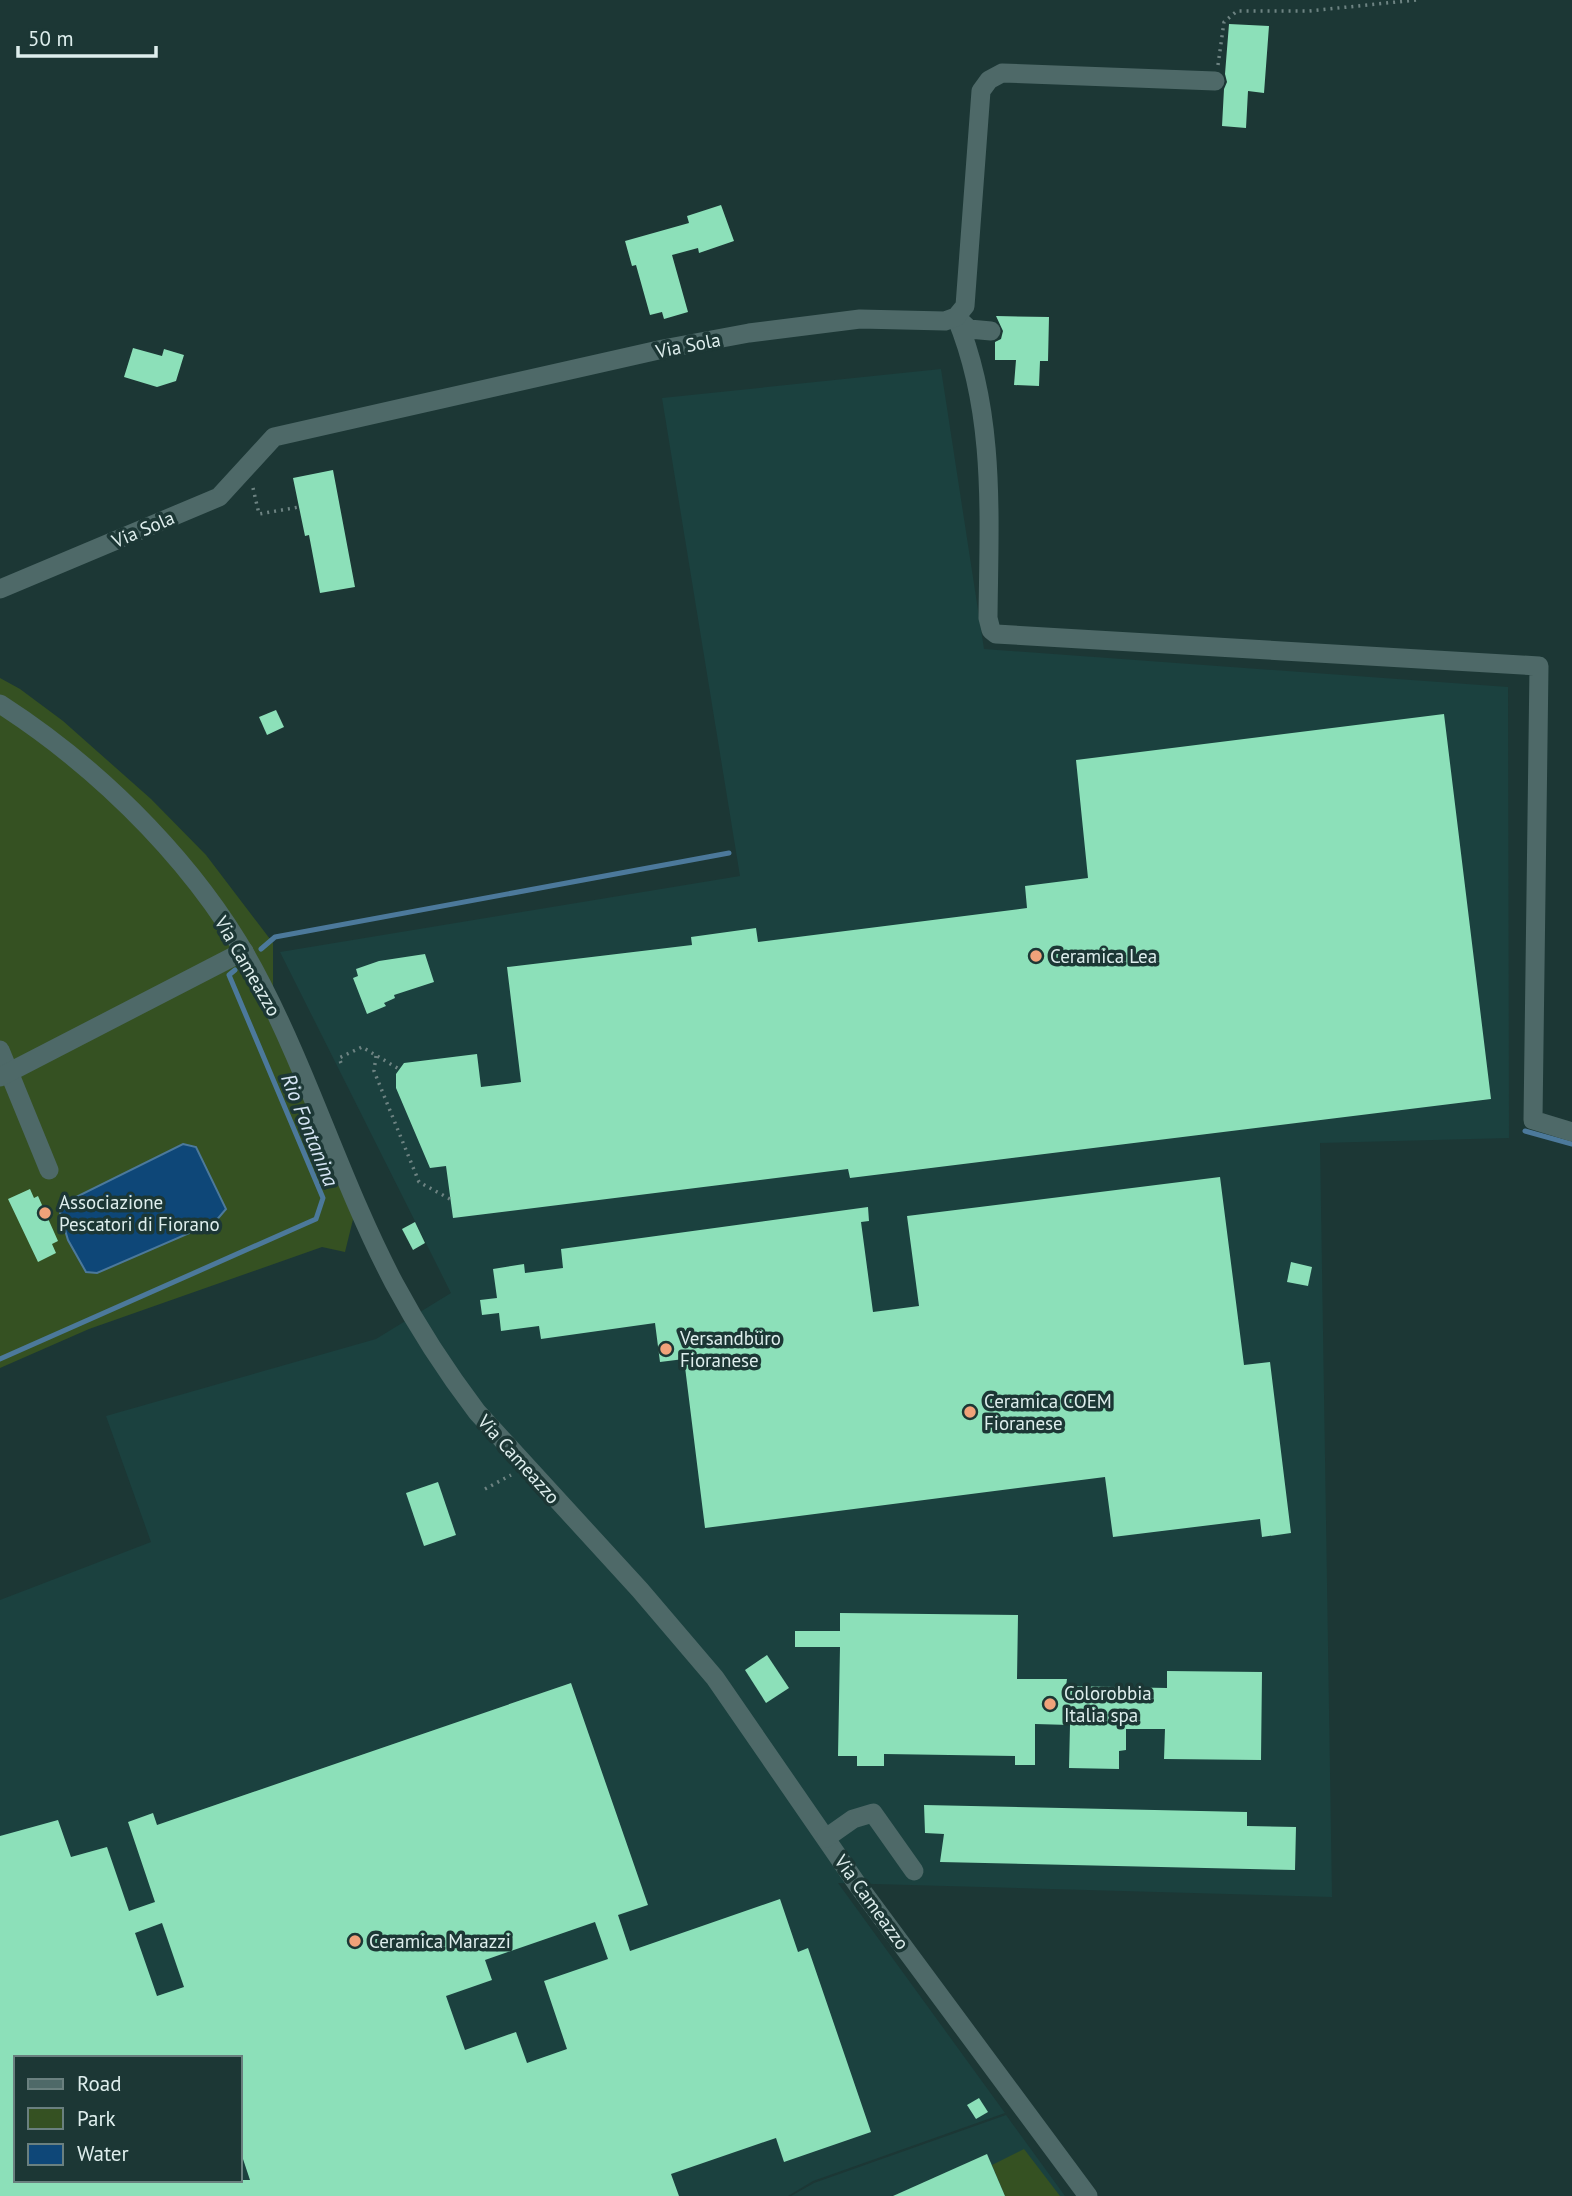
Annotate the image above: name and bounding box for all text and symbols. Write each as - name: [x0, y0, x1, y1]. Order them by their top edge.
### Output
- scale bar: [18, 14, 156, 58]
- text: 50 m: [28, 25, 74, 52]
- street label: Via Sola: [653, 327, 723, 363]
- street label: Via Sola: [107, 505, 178, 553]
- street label: Via Cameazzo: [209, 911, 286, 1020]
- place label: Ceramica Lea: [1050, 944, 1157, 968]
- marker: Ceramica Lea: [1028, 948, 1044, 964]
- water label: Rio Fontanina: [275, 1070, 345, 1191]
- place label: Associazione Pescatori di Fiorano: [59, 1190, 220, 1236]
- marker: Associazione Pescatori di Fiorano: [37, 1205, 53, 1221]
- place label: Versandbüro Fioranese: [679, 1326, 781, 1372]
- marker: Versandbüro Fioranese: [658, 1341, 674, 1357]
- place label: Ceramica COEM Fioranese: [984, 1389, 1112, 1435]
- marker: Ceramica COEM Fioranese: [962, 1404, 978, 1420]
- street label: Via Cameazzo: [472, 1409, 565, 1509]
- place label: Colorobbia Italia spa: [1064, 1681, 1152, 1727]
- marker: Colorobbia Italia spa: [1042, 1696, 1058, 1712]
- street label: Via Cameazzo: [829, 1849, 915, 1954]
- place label: Ceramica Marazzi: [369, 1929, 511, 1953]
- marker: Ceramica Marazzi: [347, 1933, 363, 1949]
- legend: [14, 2056, 242, 2182]
- text: Road: [77, 2070, 121, 2097]
- text: Park: [77, 2105, 116, 2132]
- text: Water: [77, 2140, 129, 2167]

